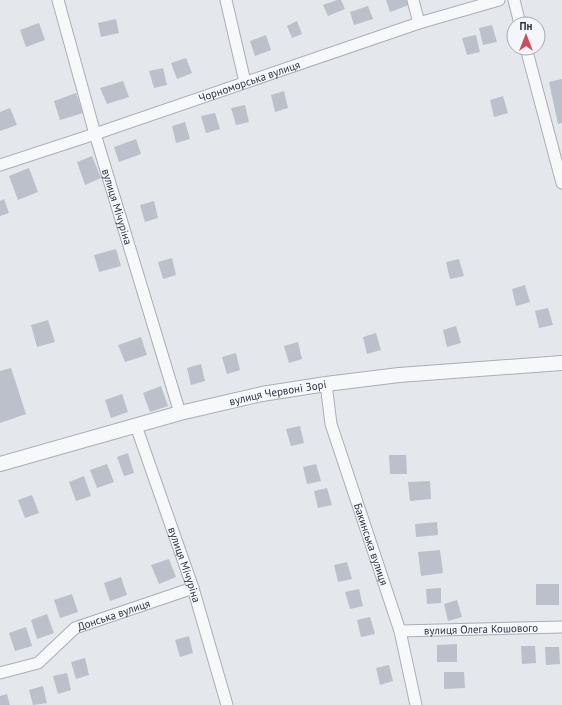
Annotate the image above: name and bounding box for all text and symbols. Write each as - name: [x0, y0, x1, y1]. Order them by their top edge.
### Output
- north arrow: [506, 16, 546, 56]
- text: Пн: [520, 19, 533, 33]
- street label: Чорноморська вулиця: [197, 57, 302, 105]
- street label: вулиця Мічуріна: [99, 167, 135, 246]
- street label: вулиця Червоні Зорі: [228, 377, 327, 408]
- street label: Бакинська вулиця: [351, 501, 391, 587]
- street label: вулиця Мічуріна: [165, 525, 204, 604]
- street label: Донська вулиця: [75, 596, 152, 634]
- street label: вулиця Олега Кошового: [424, 621, 538, 637]

